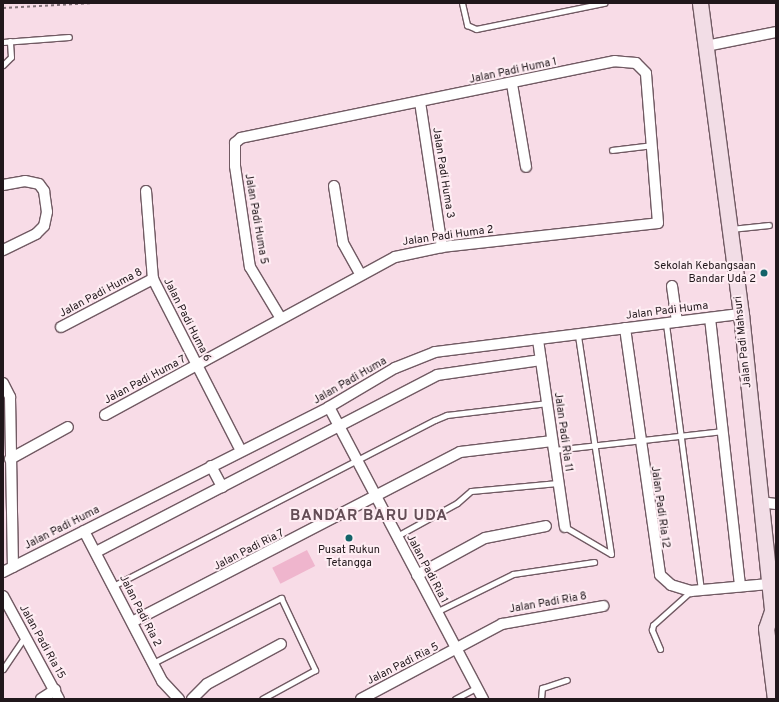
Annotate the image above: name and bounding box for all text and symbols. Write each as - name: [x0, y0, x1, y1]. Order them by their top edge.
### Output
- street label: Jalan Padi Huma 1: [468, 55, 558, 87]
- street label: Jalan Padi Huma 3: [429, 127, 457, 219]
- street label: Jalan Padi Huma 5: [241, 172, 271, 266]
- street label: Jalan Padi Huma 2: [402, 223, 494, 249]
- place label: Sekolah Kebangsaan Bandar Uda 2: [654, 260, 756, 286]
- street label: Jalan Padi Huma 8: [57, 266, 145, 320]
- marker: Sekolah Kebangsaan Bandar Uda 2: [759, 268, 769, 278]
- street label: Jalan Padi Huma 6: [160, 276, 214, 364]
- street label: Jalan Padi Mahsuri: [732, 295, 754, 389]
- street label: Jalan Padi Huma: [625, 299, 709, 323]
- street label: Jalan Padi Huma 7: [102, 353, 188, 407]
- street label: Jalan Padi Huma: [311, 355, 389, 407]
- street label: Jalan Padi Ria 11: [551, 391, 575, 473]
- street label: Jalan Padi Ria 12: [648, 465, 672, 549]
- street label: Jalan Padi Huma: [22, 503, 102, 553]
- district label: BANDAR BARU UDA: [290, 508, 448, 526]
- street label: Jalan Padi Ria 7: [211, 526, 287, 574]
- street label: Jalan Padi Ria 1: [403, 532, 451, 606]
- marker: Pusat Rukun Tetangga: [344, 533, 354, 543]
- place label: Pusat Rukun Tetangga: [318, 544, 380, 570]
- street label: Jalan Padi Ria 2: [116, 573, 164, 649]
- street label: Jalan Padi Ria 8: [508, 590, 588, 616]
- street label: Jalan Padi Ria 15: [16, 602, 68, 682]
- street label: Jalan Padi Ria 5: [365, 640, 441, 688]

